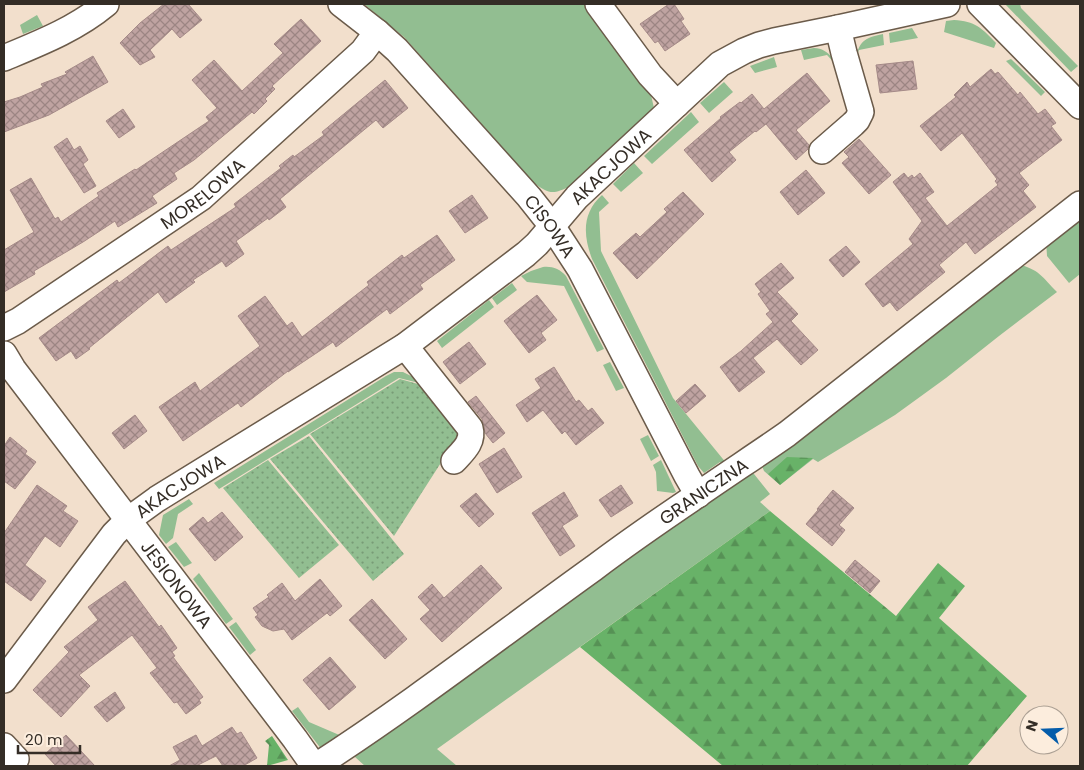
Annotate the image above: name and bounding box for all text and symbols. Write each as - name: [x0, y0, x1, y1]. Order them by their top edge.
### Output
- street label: AKACJOWA: [564, 122, 656, 210]
- street label: MORELOWA: [155, 152, 250, 235]
- street label: CISOWA: [519, 189, 582, 262]
- street label: AKACJOWA: [130, 448, 230, 524]
- street label: GRANICZNA: [654, 452, 753, 530]
- street label: JESIONOWA: [135, 535, 219, 633]
- north arrow: [1019, 705, 1069, 755]
- text: N: [1021, 718, 1043, 734]
- scale bar: [18, 722, 80, 754]
- text: 20 m: [25, 729, 63, 750]

